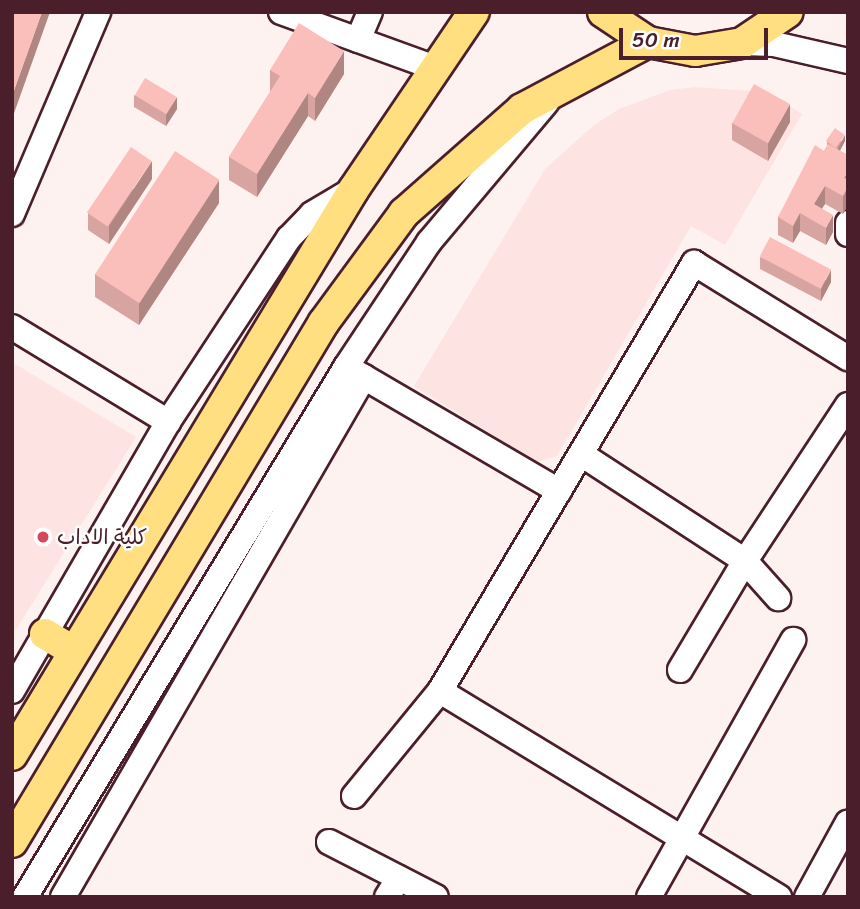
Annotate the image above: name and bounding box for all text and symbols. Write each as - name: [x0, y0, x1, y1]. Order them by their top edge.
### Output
- scale bar: [622, 14, 771, 58]
- text: 50 m: [632, 21, 680, 59]
- place label: كلية الاداب: [57, 524, 147, 550]
- marker: كلية الاداب: [35, 529, 51, 545]

